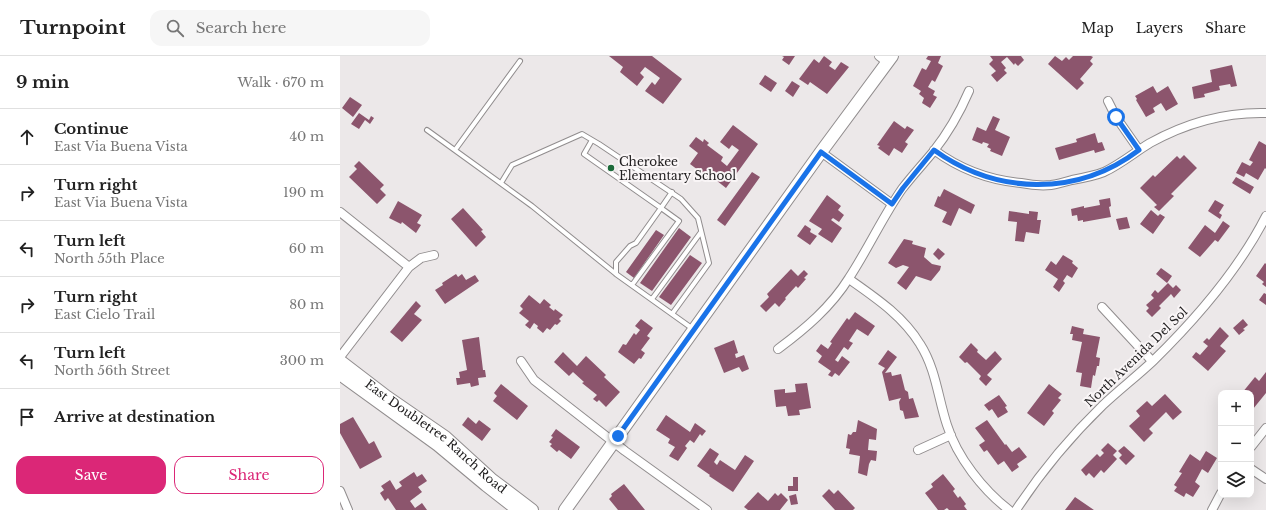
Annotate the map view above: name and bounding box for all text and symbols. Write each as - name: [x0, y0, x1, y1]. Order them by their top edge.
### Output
- search box: [150, 10, 430, 46]
- text: Turnpoint: [20, 16, 126, 39]
- icon: search: [164, 17, 186, 39]
- text: Search here: [196, 18, 286, 37]
- text: Map: [1081, 19, 1114, 37]
- text: Layers: [1136, 19, 1183, 37]
- text: Share: [1205, 19, 1246, 37]
- text: 9 min: [16, 72, 69, 93]
- text: Walk · 670 m: [238, 74, 324, 91]
- route start: [1107, 108, 1125, 126]
- text: Continue: [54, 119, 129, 138]
- icon: ahead: [16, 126, 38, 148]
- text: 40 m: [289, 128, 324, 145]
- text: East Via Buena Vista: [54, 138, 188, 155]
- place label: Cherokee Elementary School: [619, 154, 736, 183]
- marker: Cherokee Elementary School: [606, 163, 616, 173]
- text: Turn right: [54, 175, 137, 194]
- icon: right: [16, 182, 38, 204]
- text: 190 m: [283, 184, 324, 201]
- text: East Via Buena Vista: [54, 194, 188, 211]
- text: Turn left: [54, 231, 125, 250]
- icon: left: [16, 238, 38, 260]
- text: 60 m: [289, 240, 324, 257]
- text: North 55th Place: [54, 250, 165, 267]
- text: Turn right: [54, 287, 137, 306]
- icon: right: [16, 294, 38, 316]
- text: 80 m: [289, 296, 324, 313]
- street label: North Avenida Del Sol: [1082, 304, 1191, 410]
- text: East Cielo Trail: [54, 306, 155, 323]
- text: Turn left: [54, 343, 125, 362]
- icon: left: [16, 350, 38, 372]
- text: 300 m: [280, 352, 324, 369]
- text: North 56th Street: [54, 362, 170, 379]
- street label: East Doubletree Ranch Road: [362, 376, 510, 496]
- map controls: [1218, 390, 1254, 498]
- button: +: [1218, 390, 1254, 426]
- icon: arrive: [16, 406, 38, 428]
- text: Arrive at destination: [54, 407, 215, 426]
- button: −: [1218, 426, 1254, 462]
- route end: [609, 427, 627, 445]
- button: Save: [16, 456, 166, 494]
- button: Share: [174, 456, 324, 494]
- button: layers: [1218, 462, 1254, 498]

